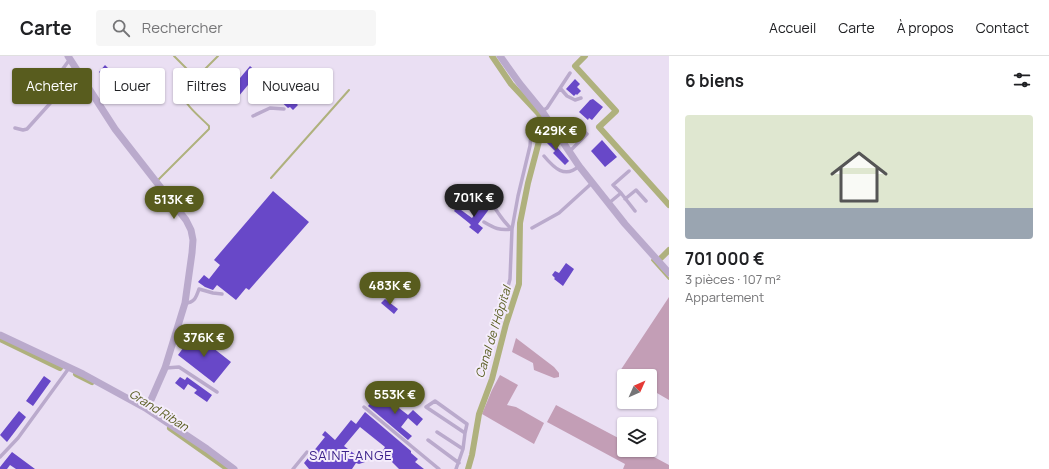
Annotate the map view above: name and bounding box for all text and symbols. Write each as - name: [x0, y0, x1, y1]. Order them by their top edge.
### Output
- search box: [96, 10, 376, 46]
- text: Carte: [20, 15, 72, 41]
- icon: search: [110, 17, 132, 39]
- text: Rechercher: [142, 17, 223, 38]
- text: Accueil: [769, 18, 816, 37]
- text: Carte: [838, 18, 875, 37]
- text: À propos: [897, 18, 954, 37]
- text: Contact: [976, 18, 1029, 37]
- chip: Acheter: [12, 68, 92, 104]
- chip: Louer: [100, 68, 165, 104]
- chip: Filtres: [173, 68, 240, 104]
- chip: Nouveau: [248, 68, 333, 104]
- text: 6 biens: [685, 69, 744, 92]
- icon: filters: [1011, 69, 1033, 91]
- pin: 429K €: [523, 117, 589, 151]
- text: 429K €: [534, 121, 578, 139]
- icon: home: [823, 141, 895, 213]
- pin: 701K €: [441, 184, 507, 218]
- pin: 513K €: [141, 186, 207, 220]
- text: 701K €: [454, 188, 494, 206]
- text: 513K €: [154, 190, 194, 208]
- text: 701 000 €: [685, 247, 765, 270]
- text: 3 pièces · 107 m²: [685, 270, 781, 288]
- pin: 483K €: [357, 272, 423, 306]
- text: 483K €: [368, 276, 412, 294]
- water label: Canal de l'Hôpital: [471, 282, 516, 380]
- text: Appartement: [685, 288, 764, 306]
- pin: 376K €: [171, 324, 237, 358]
- text: 376K €: [183, 328, 225, 346]
- north arrow: [617, 369, 657, 409]
- map controls: [617, 369, 657, 457]
- pin: 553K €: [362, 381, 428, 415]
- water label: Grand Riban: [126, 385, 193, 435]
- text: 553K €: [374, 385, 416, 403]
- button: layers: [617, 417, 657, 457]
- district label: SAINT-ANGE: [309, 446, 393, 464]

